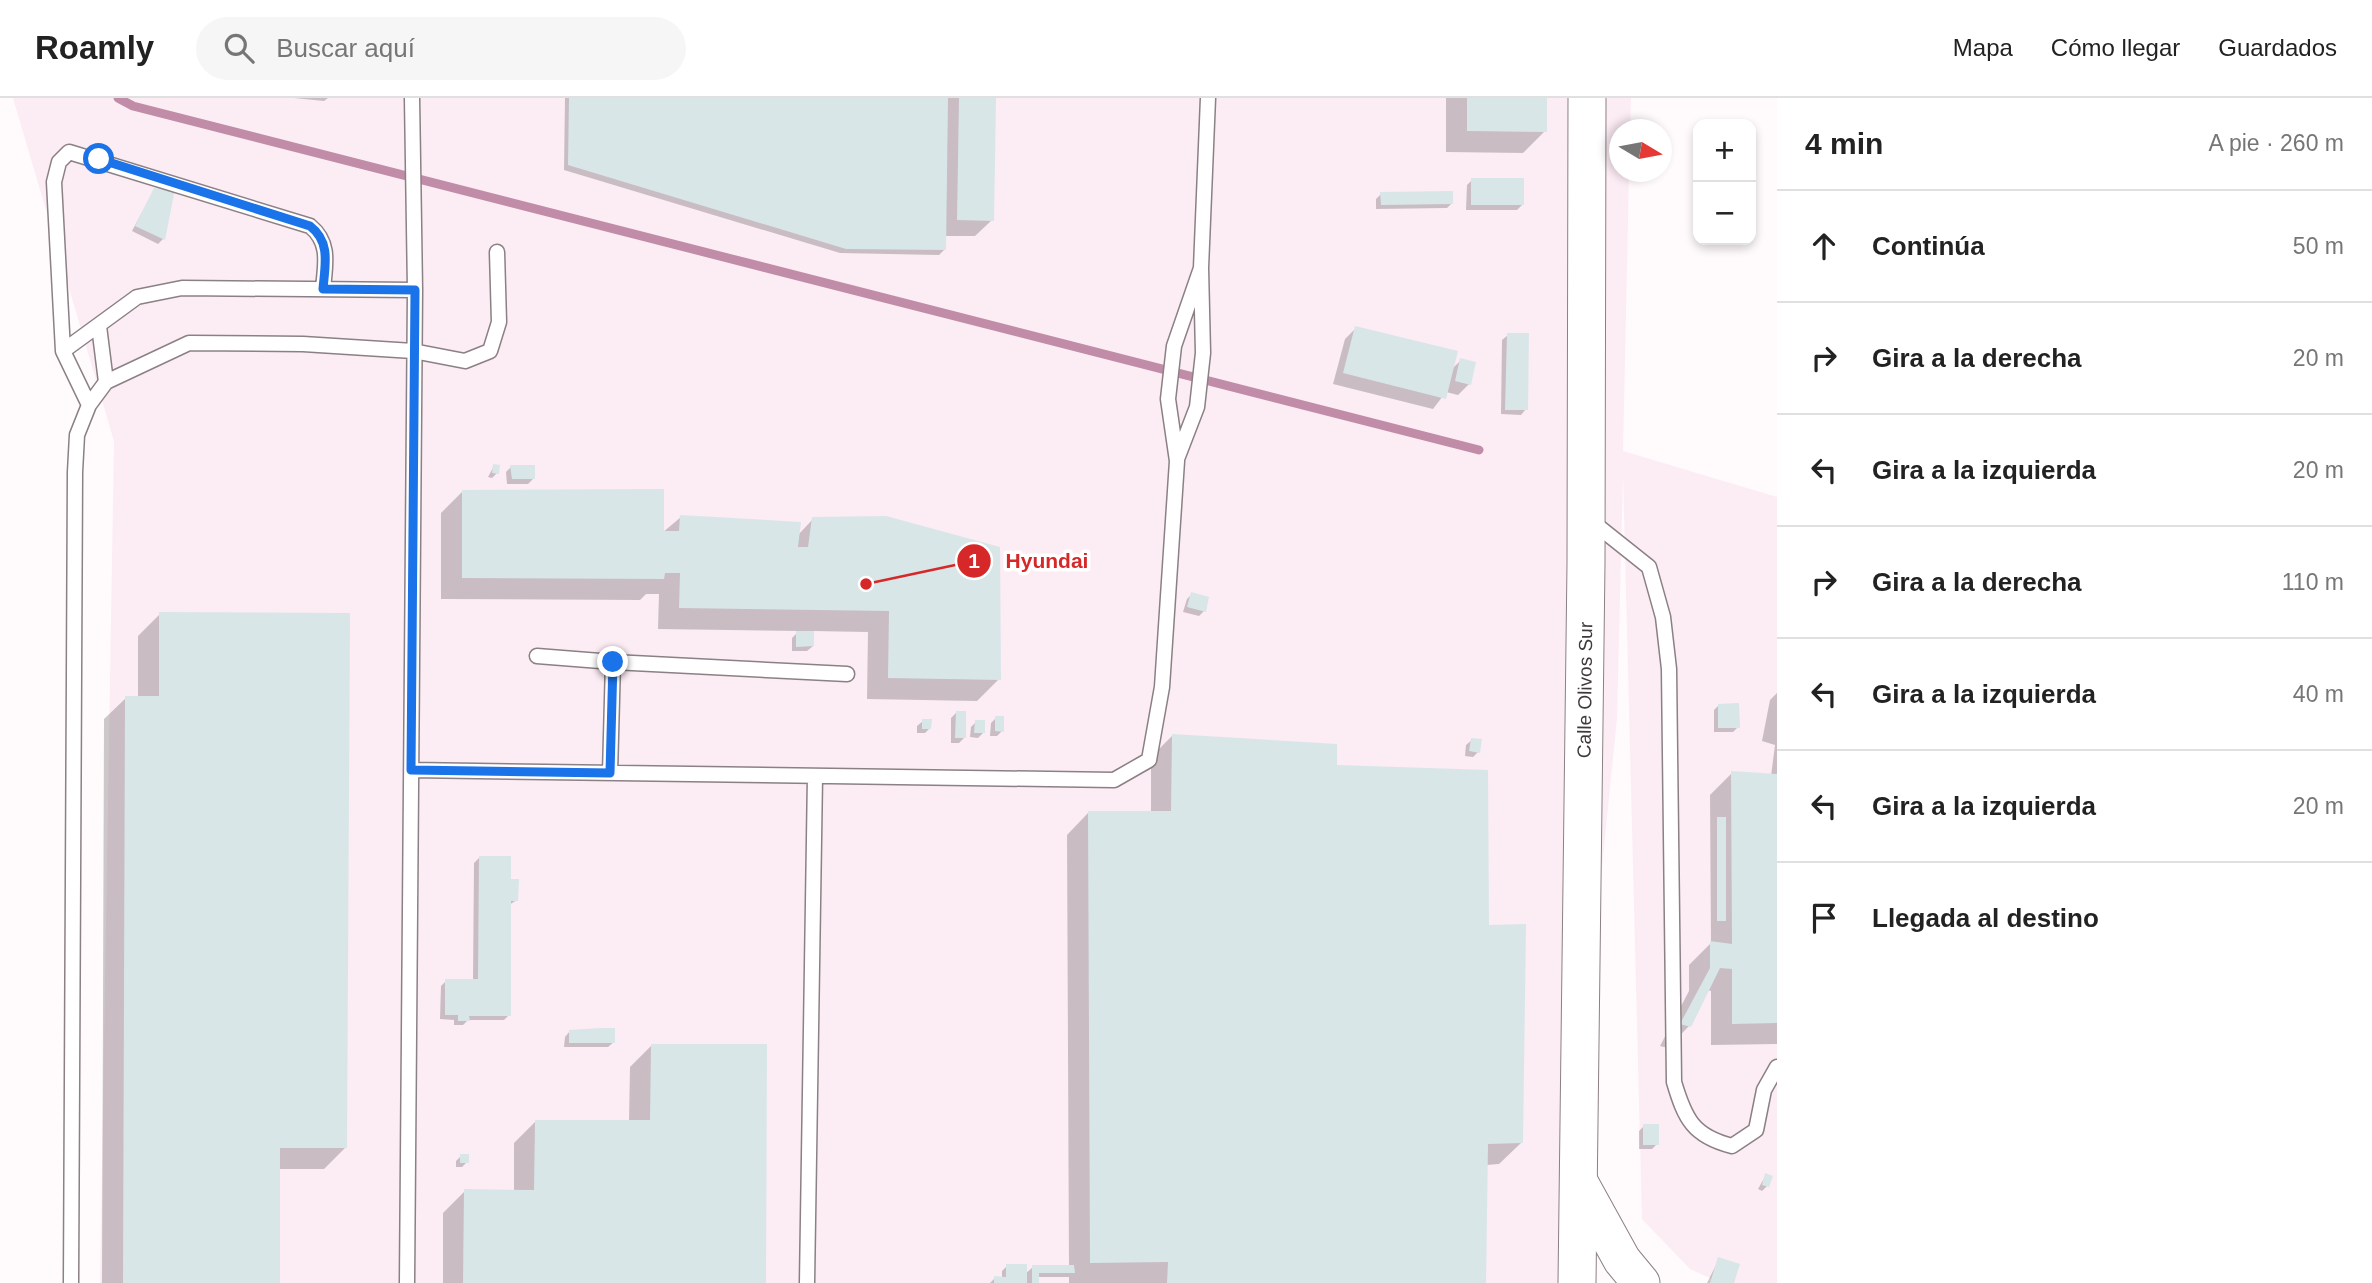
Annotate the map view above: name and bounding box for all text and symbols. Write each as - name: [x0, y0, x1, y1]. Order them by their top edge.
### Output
- search box: [196, 17, 686, 80]
- text: Roamly: [35, 29, 154, 66]
- icon: search: [220, 29, 258, 67]
- text: Buscar aquí: [276, 33, 415, 63]
- text: Mapa: [1953, 34, 2013, 61]
- text: Cómo llegar: [2051, 34, 2180, 61]
- text: Guardados: [2218, 34, 2337, 61]
- north arrow: [1609, 119, 1672, 182]
- map controls: [1693, 119, 1756, 245]
- button: +: [1693, 119, 1756, 182]
- text: 4 min: [1805, 127, 1883, 160]
- text: A pie · 260 m: [2208, 130, 2344, 156]
- route start: [83, 143, 114, 174]
- button: −: [1693, 182, 1756, 245]
- icon: ahead: [1805, 227, 1843, 265]
- text: Continúa: [1872, 231, 1985, 261]
- text: 50 m: [2293, 233, 2344, 259]
- icon: right: [1805, 339, 1843, 377]
- text: Gira a la derecha: [1872, 343, 2082, 373]
- text: 20 m: [2293, 345, 2344, 371]
- icon: left: [1805, 451, 1843, 489]
- text: Gira a la izquierda: [1872, 455, 2096, 485]
- text: 20 m: [2293, 457, 2344, 483]
- callout: Hyundai: [957, 540, 1103, 582]
- text: 1: [968, 549, 980, 572]
- text: Hyundai: [1006, 549, 1088, 572]
- icon: right: [1805, 563, 1843, 601]
- text: Gira a la derecha: [1872, 567, 2082, 597]
- text: 110 m: [2282, 569, 2344, 595]
- street label: Calle Olivos Sur: [1573, 621, 1596, 758]
- route end: [597, 646, 628, 677]
- icon: left: [1805, 675, 1843, 713]
- text: Gira a la izquierda: [1872, 679, 2096, 709]
- text: 40 m: [2293, 681, 2344, 707]
- icon: left: [1805, 787, 1843, 825]
- text: Gira a la izquierda: [1872, 791, 2096, 821]
- text: 20 m: [2293, 793, 2344, 819]
- icon: arrive: [1805, 899, 1843, 937]
- text: Llegada al destino: [1872, 903, 2099, 933]

